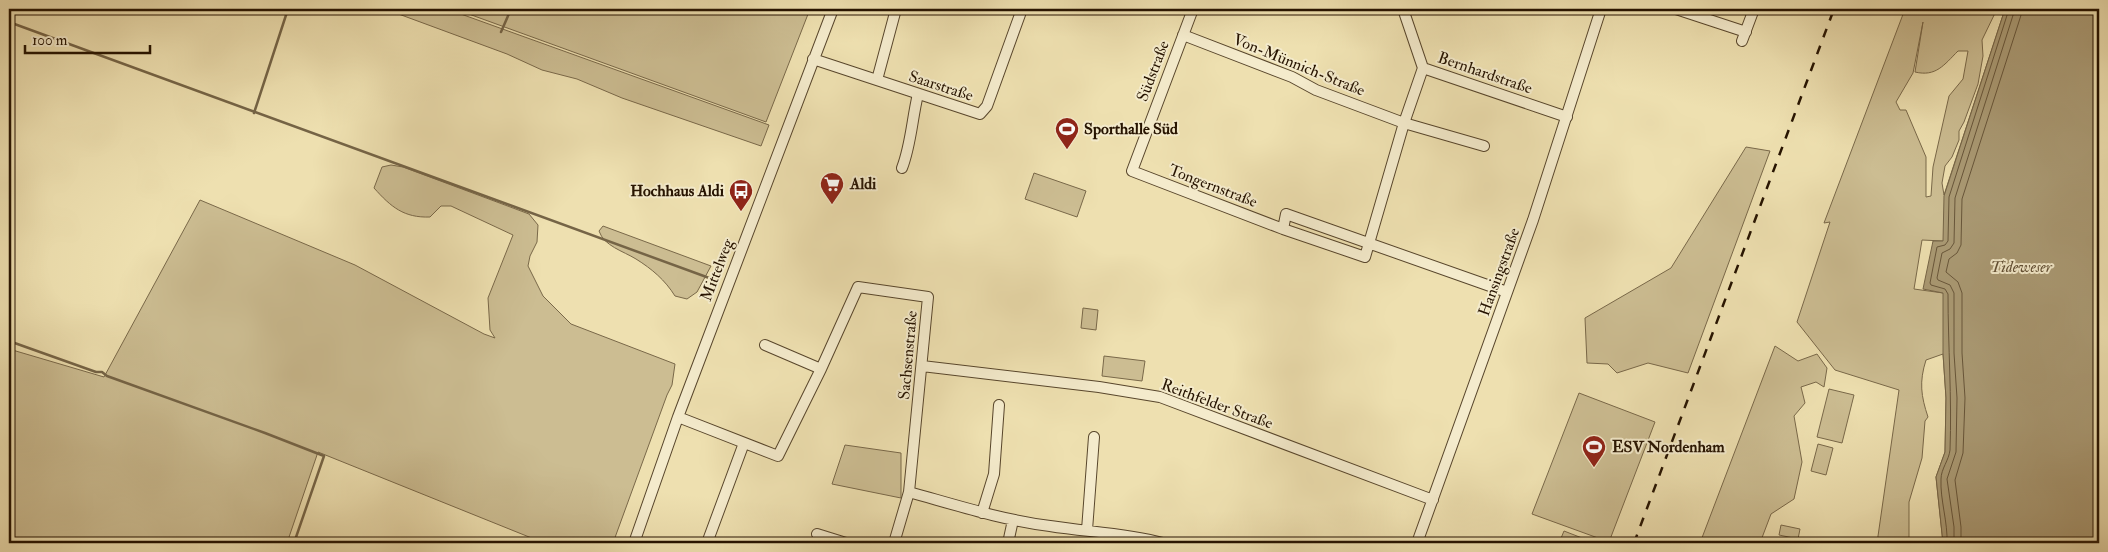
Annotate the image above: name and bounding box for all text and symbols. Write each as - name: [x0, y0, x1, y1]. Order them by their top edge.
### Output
- scale bar: [25, 22, 150, 54]
- street label: Von-Münnich-Straße: [1230, 29, 1368, 101]
- text: 100 m: [32, 31, 68, 50]
- street label: Südstraße: [1132, 37, 1174, 104]
- street label: Bernhardstraße: [1435, 47, 1535, 99]
- street label: Saarstraße: [906, 66, 976, 106]
- sports icon: Sporthalle Süd: [1054, 116, 1080, 150]
- place label: Sporthalle Süd: [1084, 119, 1178, 140]
- street label: Tongernstraße: [1166, 160, 1260, 212]
- supermarket icon: Aldi: [819, 171, 845, 205]
- place label: Aldi: [849, 174, 877, 194]
- bus stop icon: Hochhaus Aldi: [728, 178, 754, 212]
- place label: Hochhaus Aldi: [630, 181, 725, 201]
- street label: Hansingstraße: [1474, 225, 1524, 319]
- street label: Mittelweg: [696, 235, 738, 304]
- park label: Tideweser: [1990, 257, 2053, 277]
- street label: Sachsenstraße: [894, 309, 922, 400]
- street label: Reithfelder Straße: [1158, 375, 1276, 434]
- sports icon: ESV Nordenham: [1581, 434, 1607, 468]
- place label: ESV Nordenham: [1612, 437, 1725, 457]

